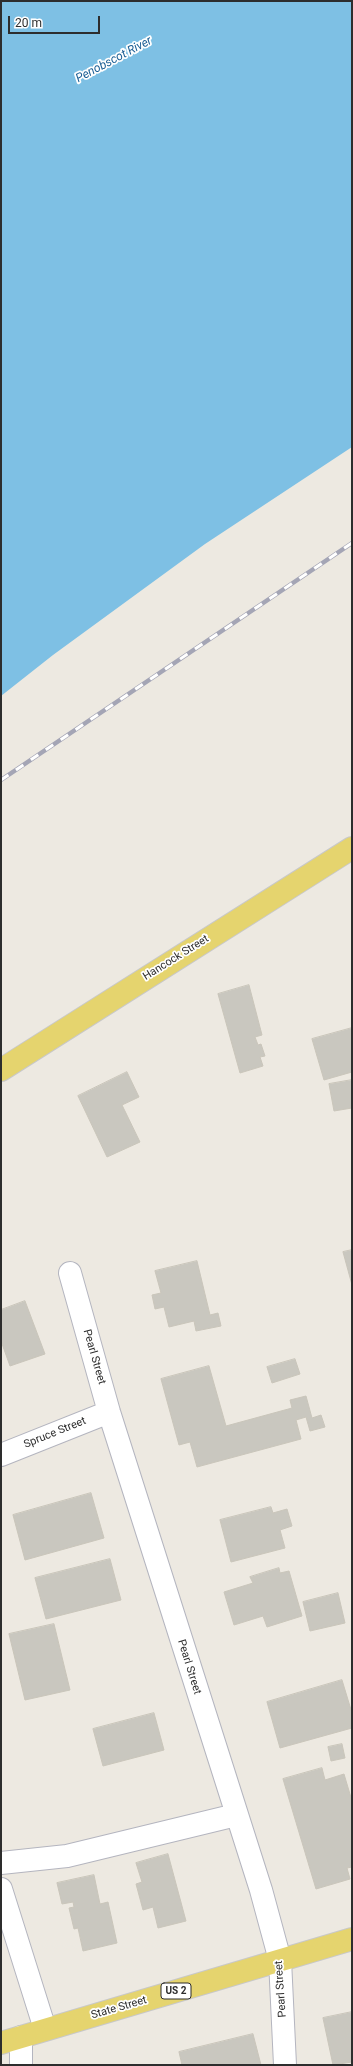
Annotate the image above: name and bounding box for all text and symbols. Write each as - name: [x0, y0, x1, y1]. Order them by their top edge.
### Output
- scale bar: [10, 8, 102, 34]
- text: 20 m: [15, 16, 42, 30]
- water label: Penobscot River: [73, 34, 155, 86]
- street label: Hancock Street: [141, 933, 211, 983]
- street label: Pearl Street: [80, 1328, 108, 1386]
- street label: Spruce Street: [22, 1415, 88, 1451]
- street label: Pearl Street: [174, 1638, 204, 1696]
- street label: Pearl Street: [272, 1960, 290, 2018]
- road number: US 2: [161, 1983, 191, 1999]
- street label: State Street: [90, 1994, 148, 2022]

